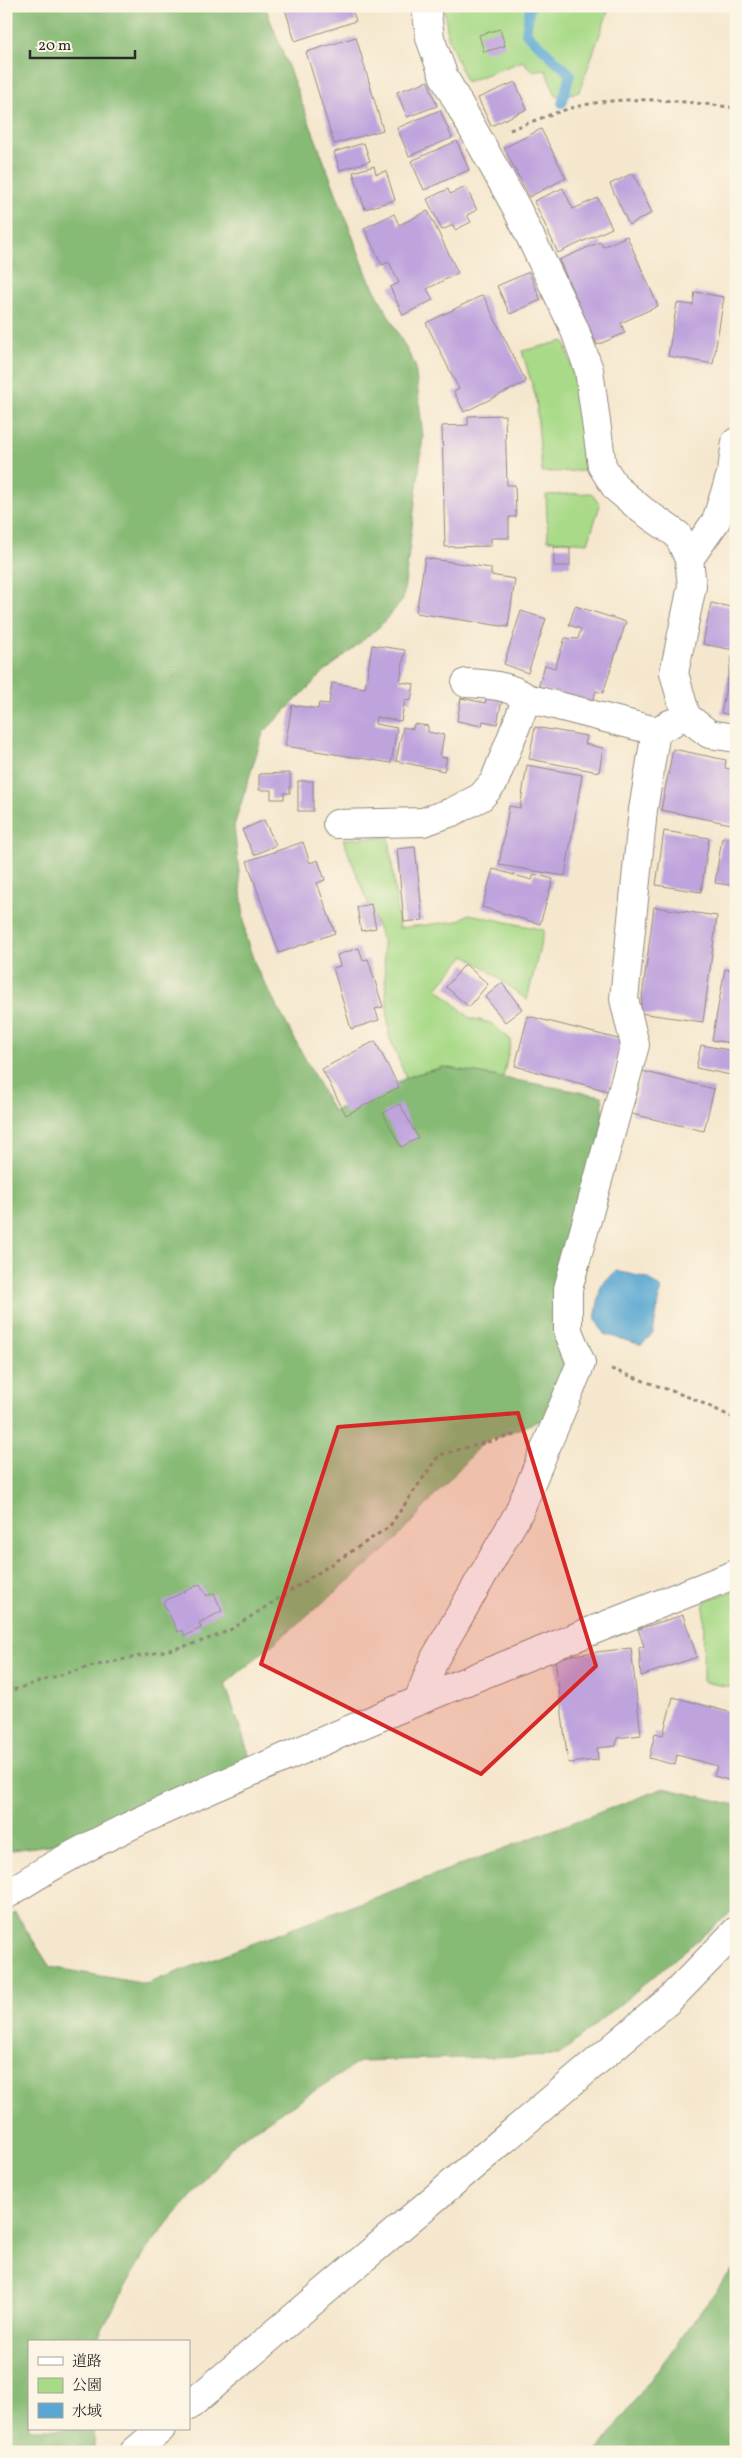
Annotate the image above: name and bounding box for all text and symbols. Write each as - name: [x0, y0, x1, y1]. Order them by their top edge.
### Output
- scale bar: [30, 28, 135, 60]
- text: 20 m: [38, 36, 71, 57]
- legend: [28, 2340, 190, 2430]
- text: 道路: [72, 2352, 102, 2373]
- text: 公園: [72, 2376, 102, 2397]
- text: 水域: [72, 2402, 102, 2423]

